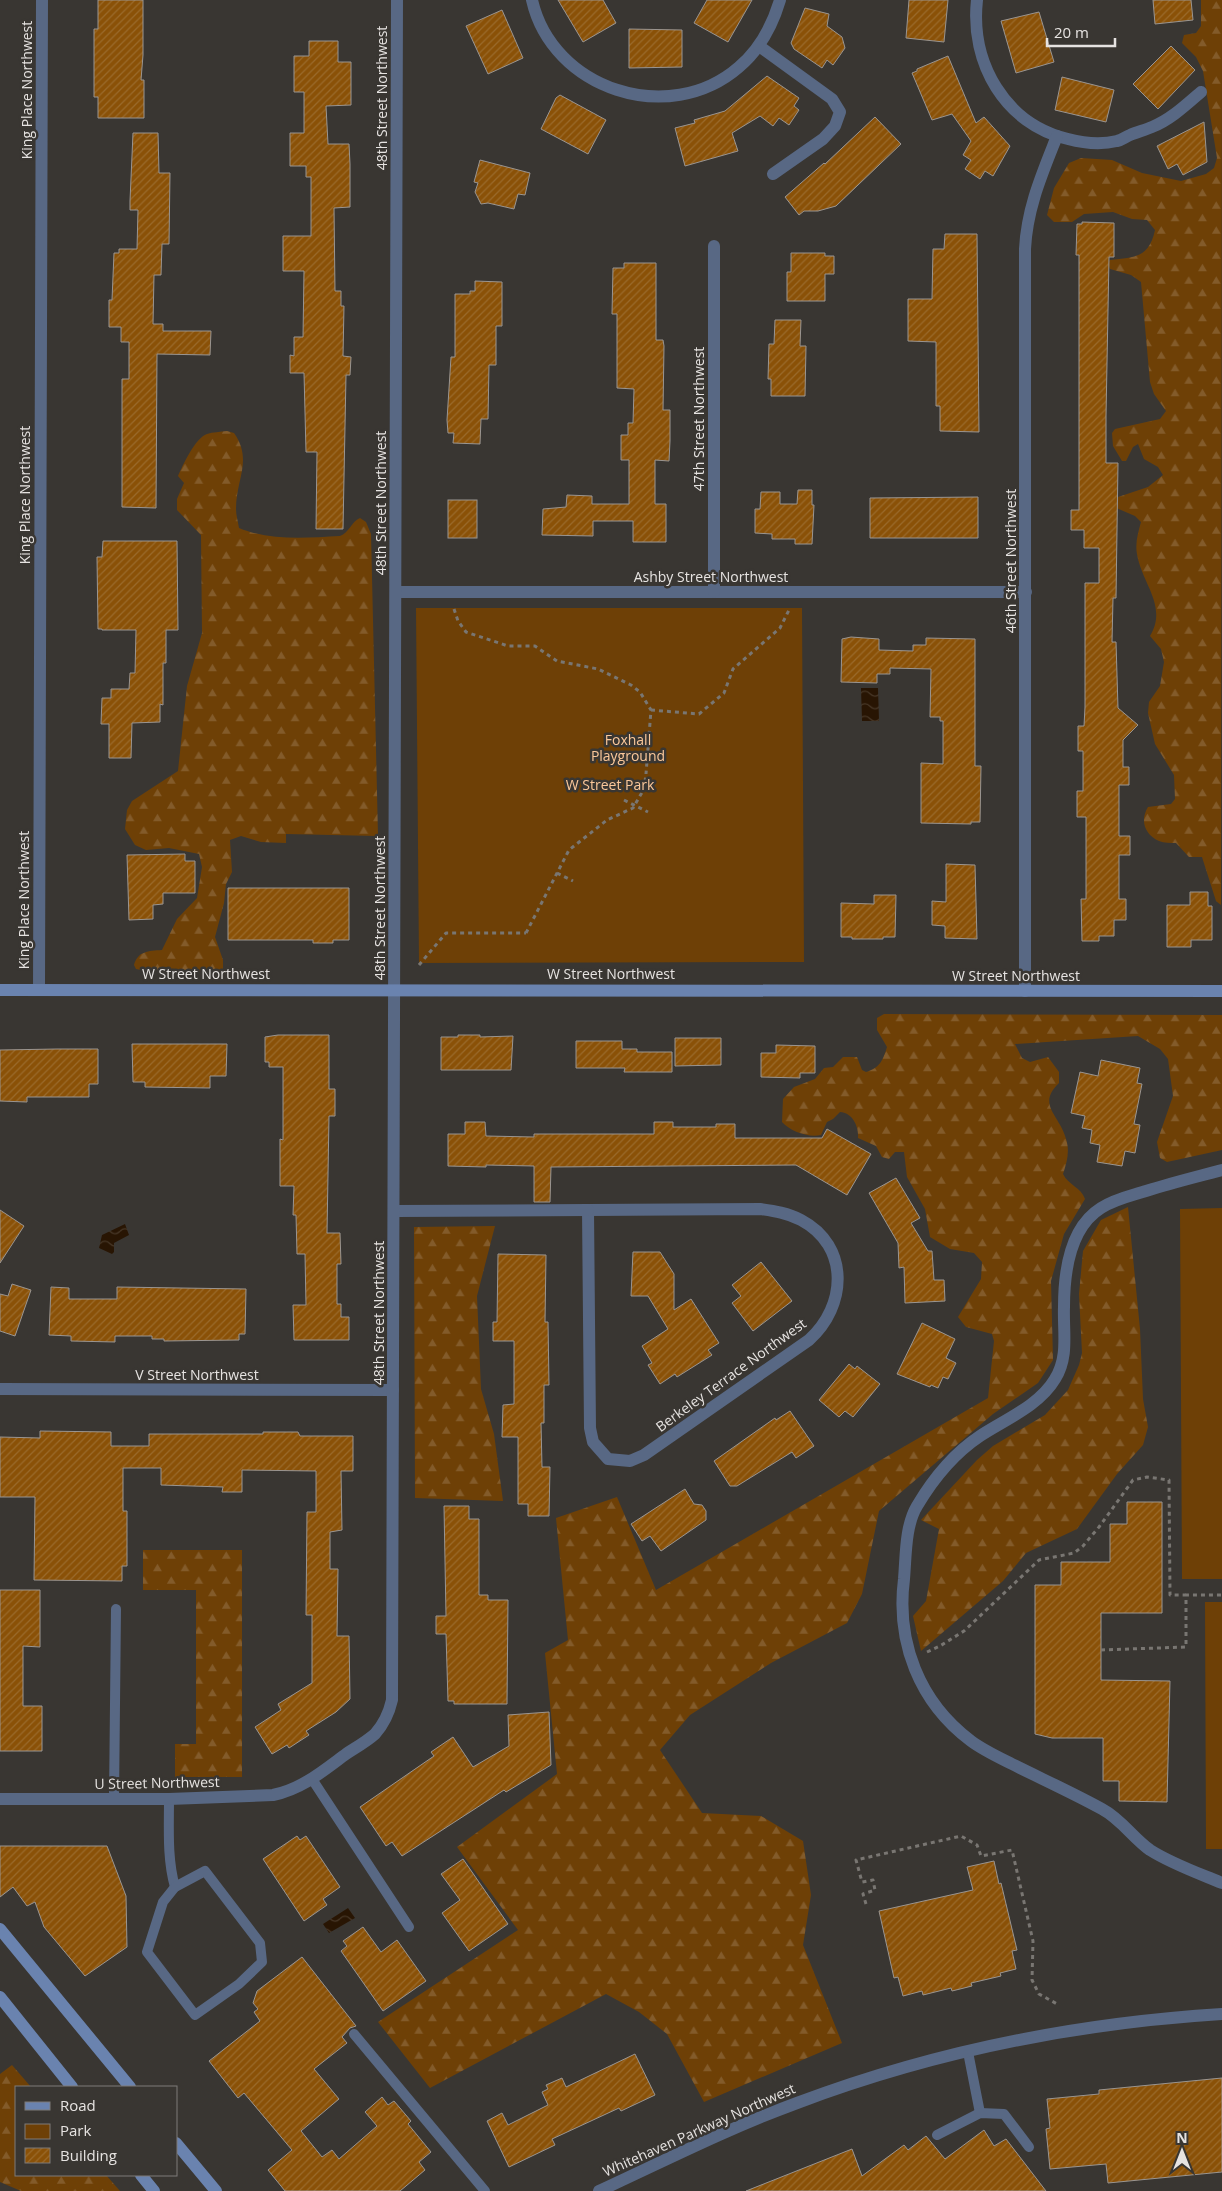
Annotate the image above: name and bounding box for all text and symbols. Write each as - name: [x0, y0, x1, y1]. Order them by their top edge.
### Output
- scale bar: [1047, 15, 1114, 47]
- street label: King Place Northwest: [17, 21, 36, 159]
- text: 20 m: [1054, 22, 1089, 42]
- street label: 48th Street Northwest: [372, 26, 391, 170]
- street label: 47th Street Northwest: [689, 347, 708, 491]
- street label: King Place Northwest: [15, 426, 34, 564]
- street label: 48th Street Northwest: [371, 431, 390, 575]
- street label: 46th Street Northwest: [1001, 489, 1020, 633]
- street label: Ashby Street Northwest: [634, 567, 788, 586]
- park label: Foxhall Playground: [591, 730, 665, 765]
- park label: W Street Park: [566, 775, 655, 794]
- street label: King Place Northwest: [14, 831, 33, 969]
- street label: 48th Street Northwest: [370, 836, 389, 980]
- street label: W Street Northwest: [142, 964, 270, 983]
- street label: W Street Northwest: [547, 964, 675, 983]
- street label: W Street Northwest: [952, 966, 1080, 985]
- street label: 48th Street Northwest: [369, 1241, 388, 1385]
- street label: Berkeley Terrace Northwest: [652, 1314, 810, 1436]
- street label: V Street Northwest: [135, 1365, 259, 1384]
- street label: U Street Northwest: [94, 1772, 220, 1793]
- street label: Whitehaven Parkway Northwest: [600, 2078, 798, 2181]
- legend: [15, 2086, 178, 2176]
- text: Road: [60, 2095, 96, 2115]
- text: Park: [60, 2120, 91, 2140]
- north arrow: [1157, 2126, 1207, 2176]
- text: N: [1176, 2128, 1188, 2147]
- text: Building: [60, 2145, 117, 2165]

